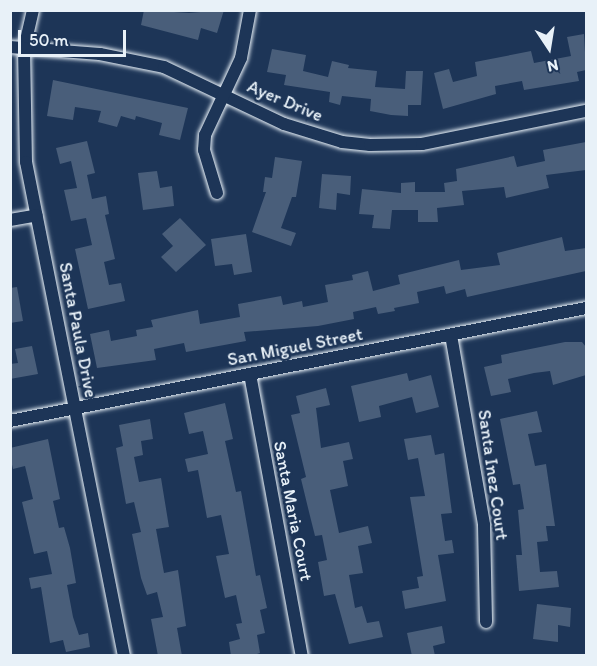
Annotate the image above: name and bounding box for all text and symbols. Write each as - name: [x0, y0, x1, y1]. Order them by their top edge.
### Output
- scale bar: [21, 18, 129, 56]
- north arrow: [519, 18, 579, 78]
- text: 50 m: [29, 29, 69, 51]
- text: N: [546, 56, 560, 77]
- street label: Ayer Drive: [244, 75, 326, 127]
- street label: Santa Paula Drive: [54, 261, 102, 399]
- street label: San Miguel Street: [226, 323, 364, 371]
- street label: Santa Inez Court: [473, 408, 513, 542]
- street label: Santa Maria Court: [269, 439, 317, 583]

